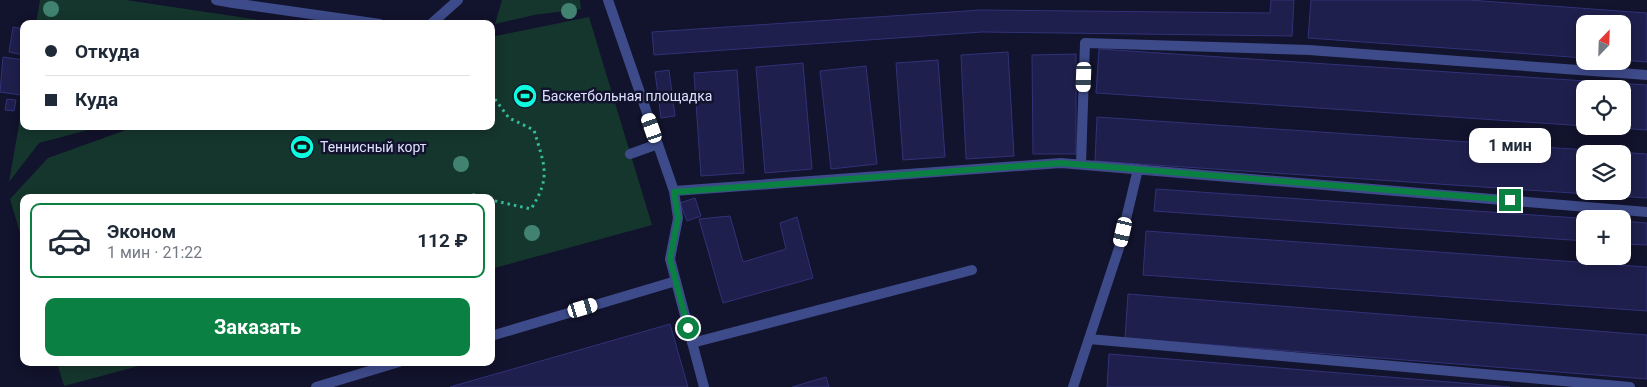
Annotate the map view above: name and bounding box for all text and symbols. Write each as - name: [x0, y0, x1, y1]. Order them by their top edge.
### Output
- north arrow: [1576, 15, 1631, 70]
- map controls: [1576, 15, 1631, 265]
- text: Откуда: [75, 40, 140, 63]
- car: [1075, 62, 1092, 92]
- button: locate: [1576, 80, 1631, 135]
- sports icon: Баскетбольная площадка: [512, 83, 538, 109]
- text: Куда: [75, 88, 118, 111]
- place label: Баскетбольная площадка: [542, 88, 712, 104]
- car: [640, 111, 663, 145]
- callout: 1 мин: [1469, 128, 1551, 162]
- sports icon: Теннисный корт: [289, 134, 315, 160]
- text: 1 мин: [1488, 136, 1532, 155]
- place label: Теннисный корт: [320, 139, 427, 155]
- button: layers: [1576, 145, 1631, 200]
- route end: [1499, 189, 1521, 211]
- button: +: [1576, 210, 1631, 265]
- car: [1112, 216, 1133, 248]
- icon: car: [47, 218, 92, 263]
- text: Эконом: [107, 220, 176, 243]
- text: 112 ₽: [417, 229, 468, 252]
- text: 1 мин · 21:22: [107, 243, 202, 262]
- car: [566, 296, 599, 320]
- button: Заказать: [45, 298, 470, 356]
- route start: [677, 317, 699, 339]

